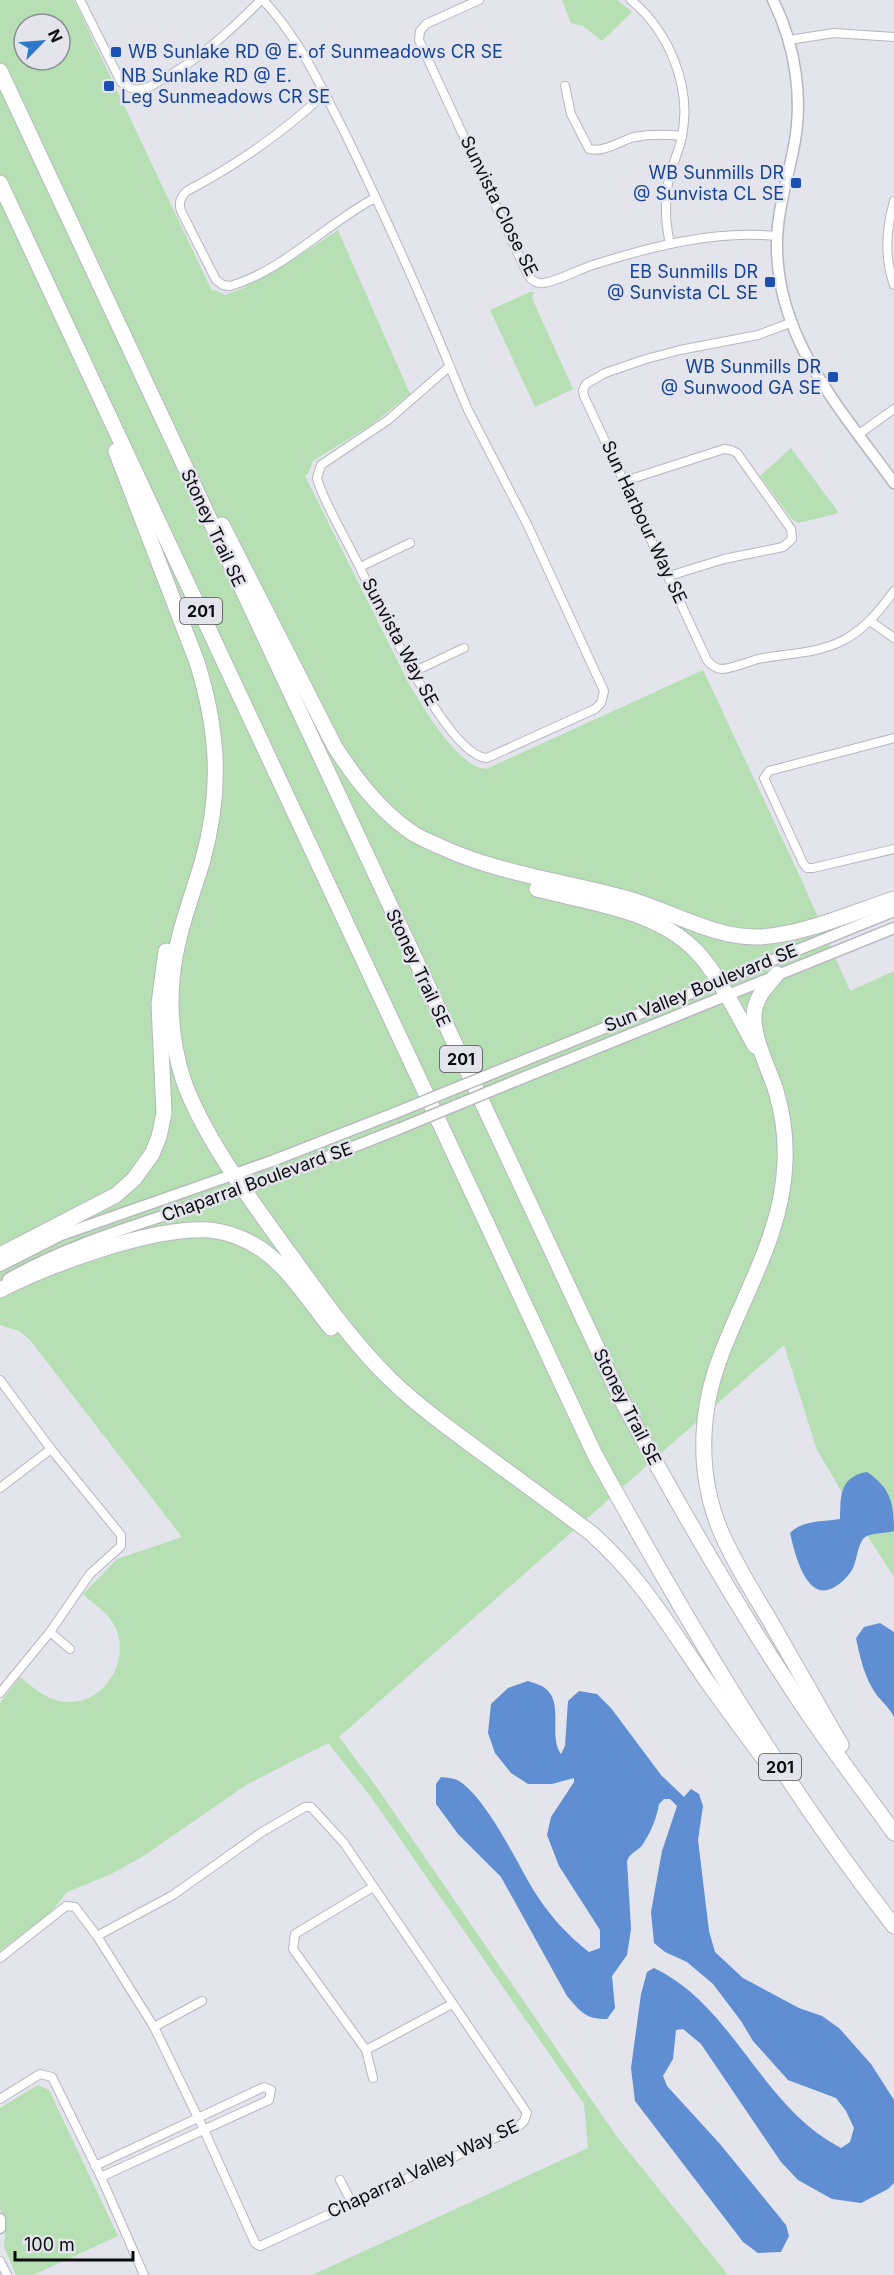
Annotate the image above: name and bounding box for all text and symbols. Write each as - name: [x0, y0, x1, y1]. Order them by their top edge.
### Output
- north arrow: [12, 12, 72, 72]
- text: N: [44, 26, 67, 45]
- place label: WB Sunlake RD @ E. of Sunmeadows CR SE: [128, 41, 503, 62]
- marker: WB Sunlake RD @ E. of Sunmeadows CR SE: [109, 45, 123, 59]
- place label: NB Sunlake RD @ E. Leg Sunmeadows CR SE: [121, 65, 330, 107]
- marker: NB Sunlake RD @ E. Leg Sunmeadows CR SE: [102, 79, 116, 93]
- street label: Sunvista Close SE: [456, 132, 543, 279]
- place label: WB Sunmills DR @ Sunvista CL SE: [633, 162, 784, 204]
- marker: WB Sunmills DR @ Sunvista CL SE: [789, 176, 803, 190]
- place label: EB Sunmills DR @ Sunvista CL SE: [607, 261, 758, 303]
- marker: EB Sunmills DR @ Sunvista CL SE: [763, 275, 777, 289]
- place label: WB Sunmills DR @ Sunwood GA SE: [661, 356, 821, 398]
- marker: WB Sunmills DR @ Sunwood GA SE: [826, 370, 840, 384]
- street label: Sun Harbour Way SE: [598, 437, 691, 606]
- street label: Stoney Trail SE: [177, 466, 250, 590]
- street label: Sunvista Way SE: [358, 574, 443, 709]
- road number: 201: [180, 598, 222, 624]
- street label: Stoney Trail SE: [382, 906, 455, 1030]
- street label: Sun Valley Boulevard SE: [601, 939, 800, 1036]
- road number: 201: [440, 1046, 482, 1072]
- street label: Chaparral Boulevard SE: [159, 1137, 355, 1226]
- street label: Stoney Trail SE: [589, 1345, 666, 1468]
- road number: 201: [759, 1754, 801, 1780]
- street label: Chaparral Valley Way SE: [324, 2115, 522, 2222]
- scale bar: [15, 2224, 134, 2262]
- text: 100 m: [24, 2234, 75, 2255]

